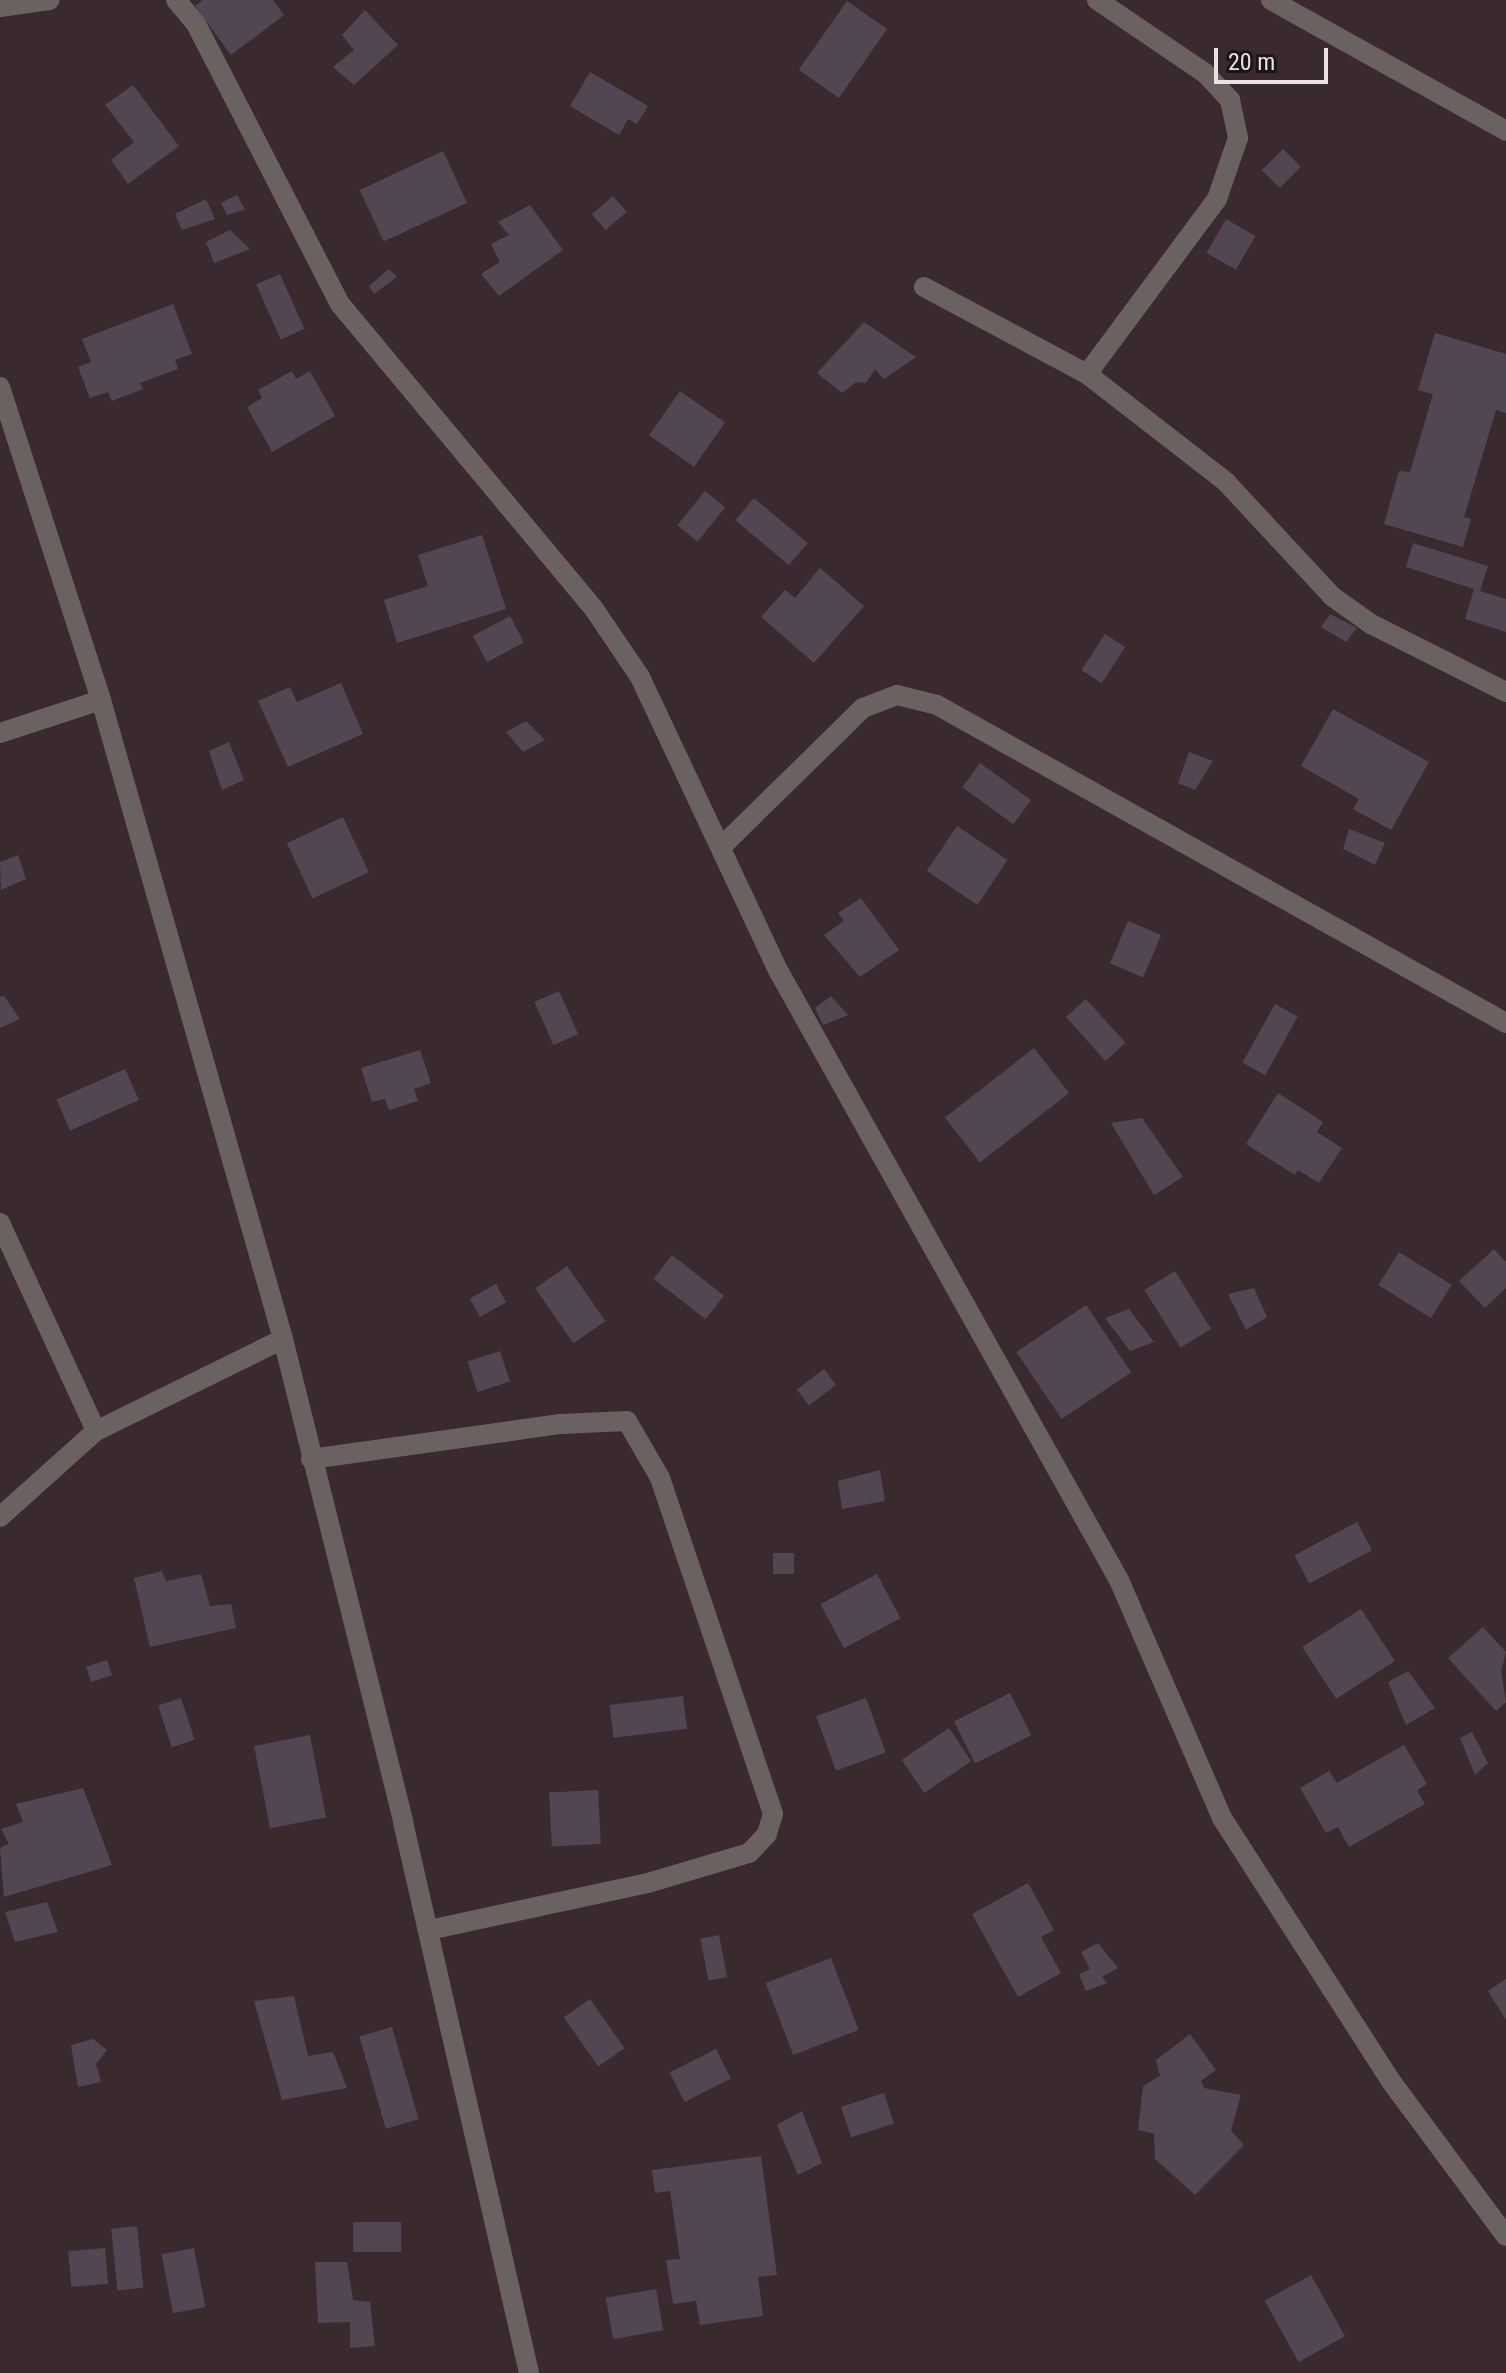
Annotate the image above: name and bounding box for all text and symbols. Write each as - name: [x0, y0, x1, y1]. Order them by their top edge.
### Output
- scale bar: [1218, 32, 1332, 82]
- text: 20 m: [1228, 48, 1275, 76]

